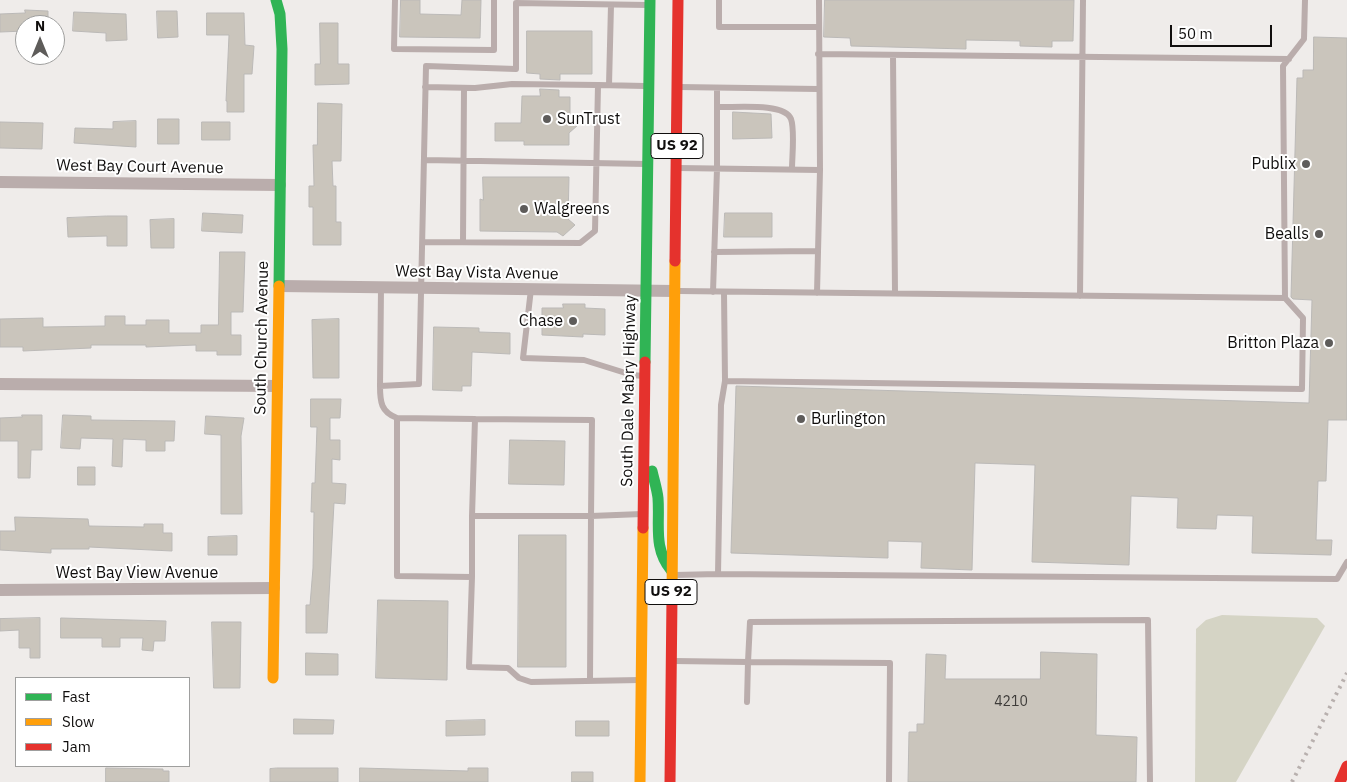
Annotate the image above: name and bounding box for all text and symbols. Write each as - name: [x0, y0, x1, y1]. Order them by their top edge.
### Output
- north arrow: [15, 15, 65, 65]
- scale bar: [1172, 15, 1274, 47]
- text: N: [35, 17, 45, 35]
- text: 50 m: [1178, 24, 1213, 43]
- place label: SunTrust: [557, 109, 620, 129]
- marker: SunTrust: [541, 113, 553, 125]
- road number: US 92: [651, 134, 703, 158]
- place label: Publix: [1251, 154, 1296, 174]
- street label: West Bay Court Avenue: [56, 156, 224, 178]
- marker: Publix: [1300, 158, 1312, 170]
- place label: Walgreens: [534, 199, 610, 219]
- marker: Walgreens: [518, 203, 530, 215]
- place label: Bealls: [1265, 224, 1309, 244]
- marker: Bealls: [1313, 228, 1325, 240]
- street label: South Church Avenue: [251, 261, 273, 415]
- street label: West Bay Vista Avenue: [395, 262, 559, 284]
- street label: South Dale Mabry Highway: [618, 295, 640, 487]
- place label: Chase: [519, 311, 563, 331]
- marker: Chase: [567, 315, 579, 327]
- place label: Britton Plaza: [1227, 333, 1319, 353]
- marker: Britton Plaza: [1323, 337, 1335, 349]
- place label: Burlington: [811, 409, 886, 429]
- marker: Burlington: [795, 413, 807, 425]
- street label: West Bay View Avenue: [56, 563, 218, 583]
- road number: US 92: [645, 580, 697, 604]
- legend: [15, 677, 190, 767]
- text: Fast: [62, 687, 90, 706]
- house number: 4210: [994, 694, 1028, 710]
- text: Slow: [62, 712, 95, 731]
- text: Jam: [62, 737, 91, 756]

